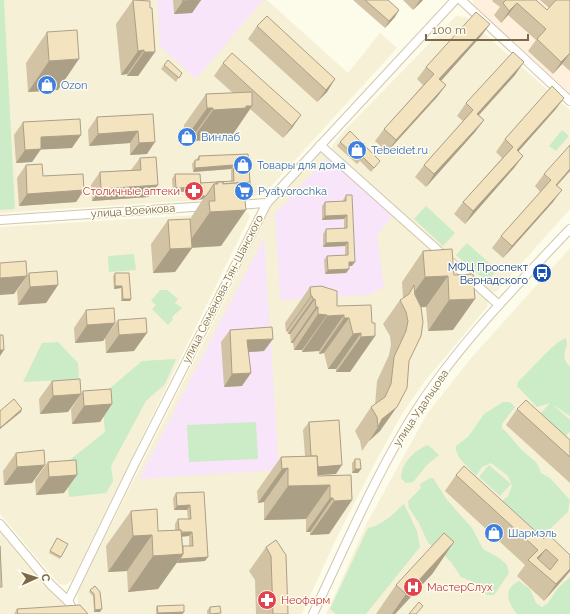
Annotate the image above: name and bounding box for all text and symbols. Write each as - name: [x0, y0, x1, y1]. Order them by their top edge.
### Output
- scale bar: [426, 16, 528, 42]
- text: 100 m: [432, 23, 466, 37]
- shop icon: Ozon: [36, 74, 58, 96]
- place label: Ozon: [61, 79, 88, 92]
- shop icon: Винлаб: [176, 126, 198, 148]
- place label: Винлаб: [201, 131, 241, 144]
- shop icon: Tebeidet.ru: [346, 139, 368, 161]
- place label: Tebeidet.ru: [371, 144, 428, 157]
- shop icon: Товары для дома: [232, 154, 254, 176]
- place label: Товары для дома: [257, 159, 346, 172]
- pharmacy icon: Столичные аптеки: [183, 180, 205, 202]
- supermarket icon: Pyatyorochka: [233, 180, 255, 202]
- place label: Столичные аптеки: [83, 185, 180, 198]
- place label: Pyatyorochka: [258, 185, 327, 198]
- street label: улица Воейкова: [90, 202, 176, 220]
- street label: улица Семёнова-Тян-Шанского: [180, 212, 266, 365]
- place label: МФЦ Проспект Вернадского: [448, 261, 529, 287]
- bus stop icon: МФЦ Проспект Вернадского: [531, 262, 553, 284]
- street label: улица Удальцова: [391, 367, 451, 449]
- shop icon: Шармэль: [483, 522, 505, 544]
- place label: Шармэль: [508, 527, 557, 540]
- north arrow: [16, 558, 56, 598]
- text: С: [39, 573, 52, 582]
- hospital icon: МастерСлух: [402, 576, 424, 598]
- place label: МастерСлух: [427, 581, 493, 594]
- pharmacy icon: Неофарм: [256, 589, 278, 611]
- place label: Неофарм: [281, 594, 330, 607]

